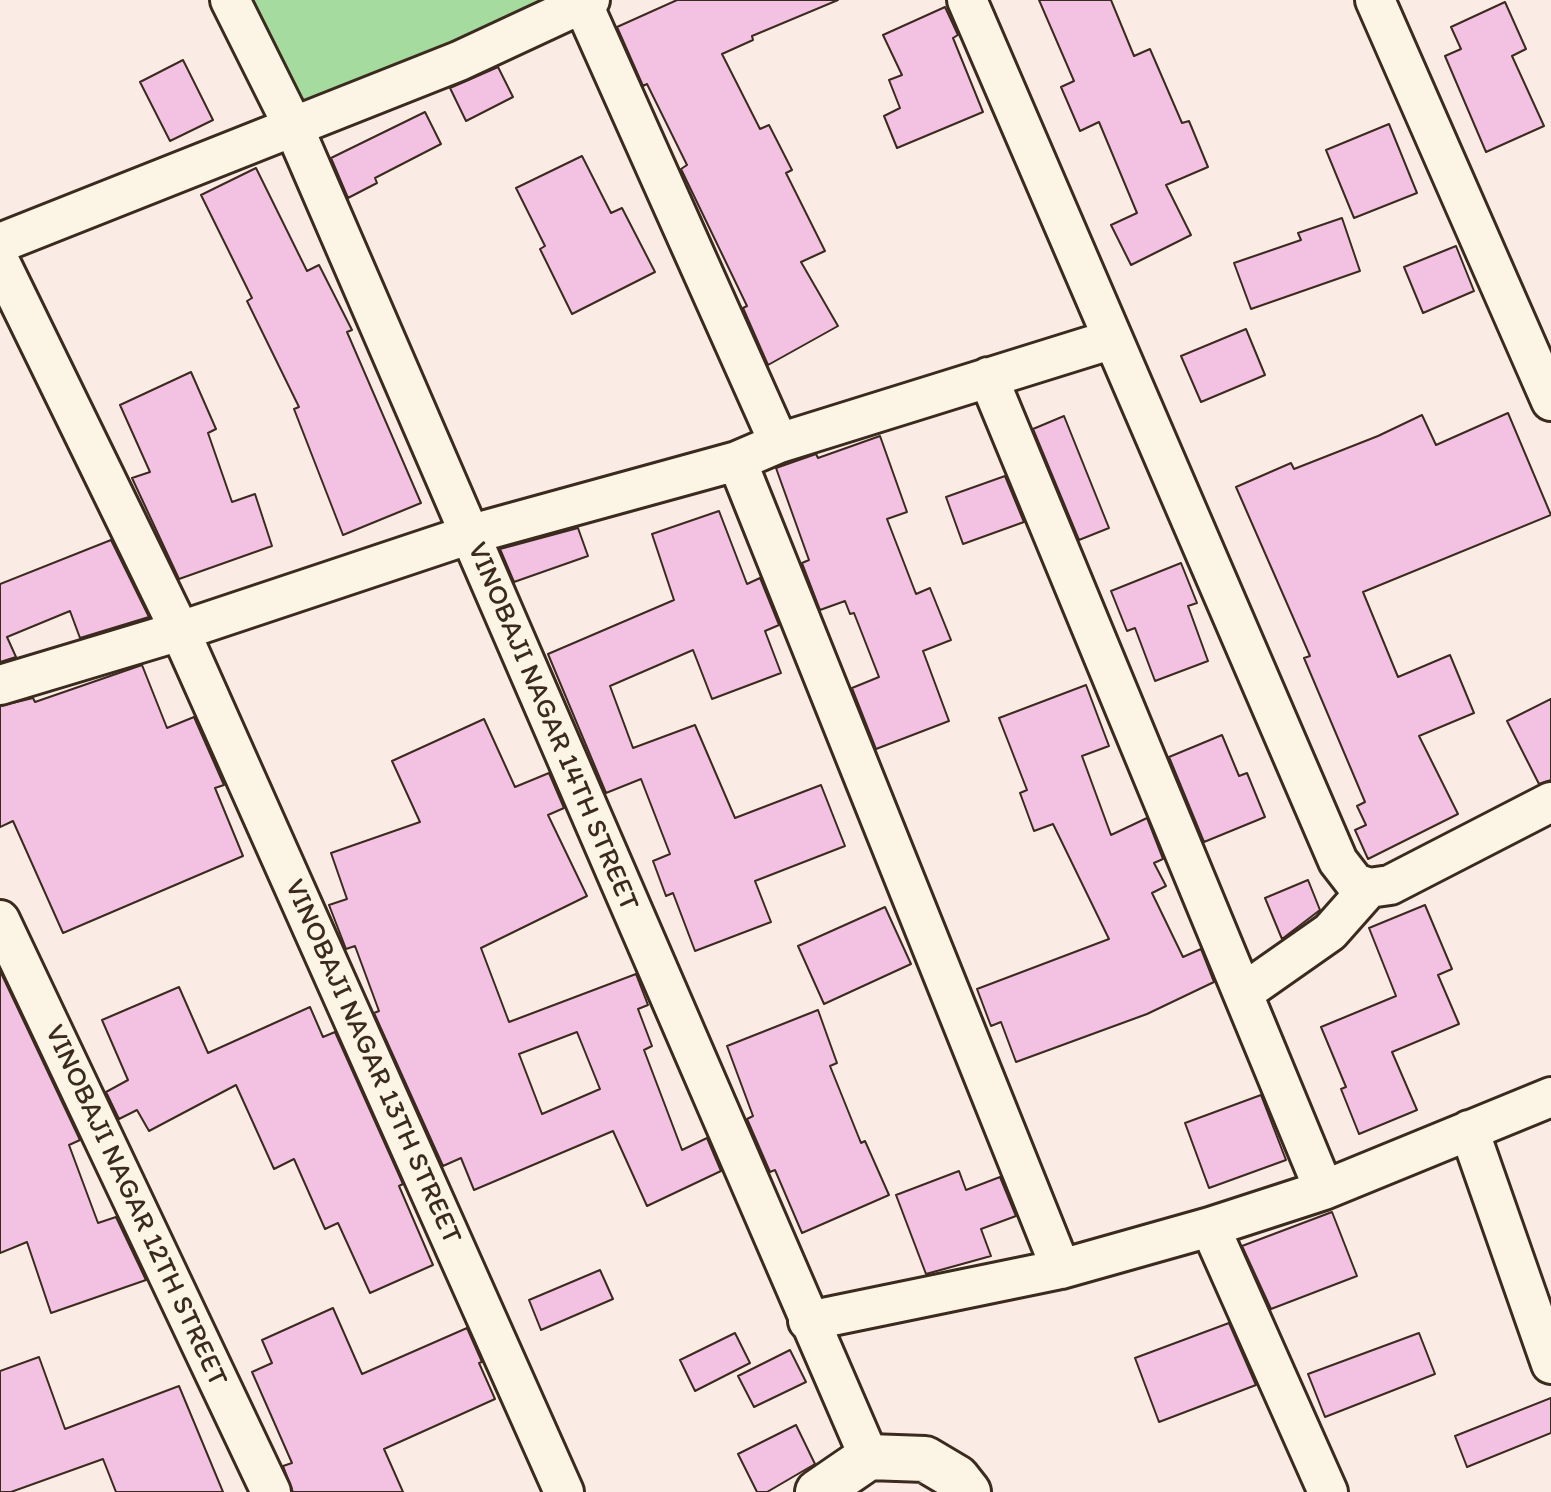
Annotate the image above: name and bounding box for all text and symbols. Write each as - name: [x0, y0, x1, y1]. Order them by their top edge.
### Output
- street label: VINOBAJI NAGAR 14TH STREET: [459, 538, 645, 916]
- street label: VINOBAJI NAGAR 13TH STREET: [276, 874, 468, 1250]
- street label: VINOBAJI NAGAR 12TH STREET: [36, 1020, 234, 1392]

